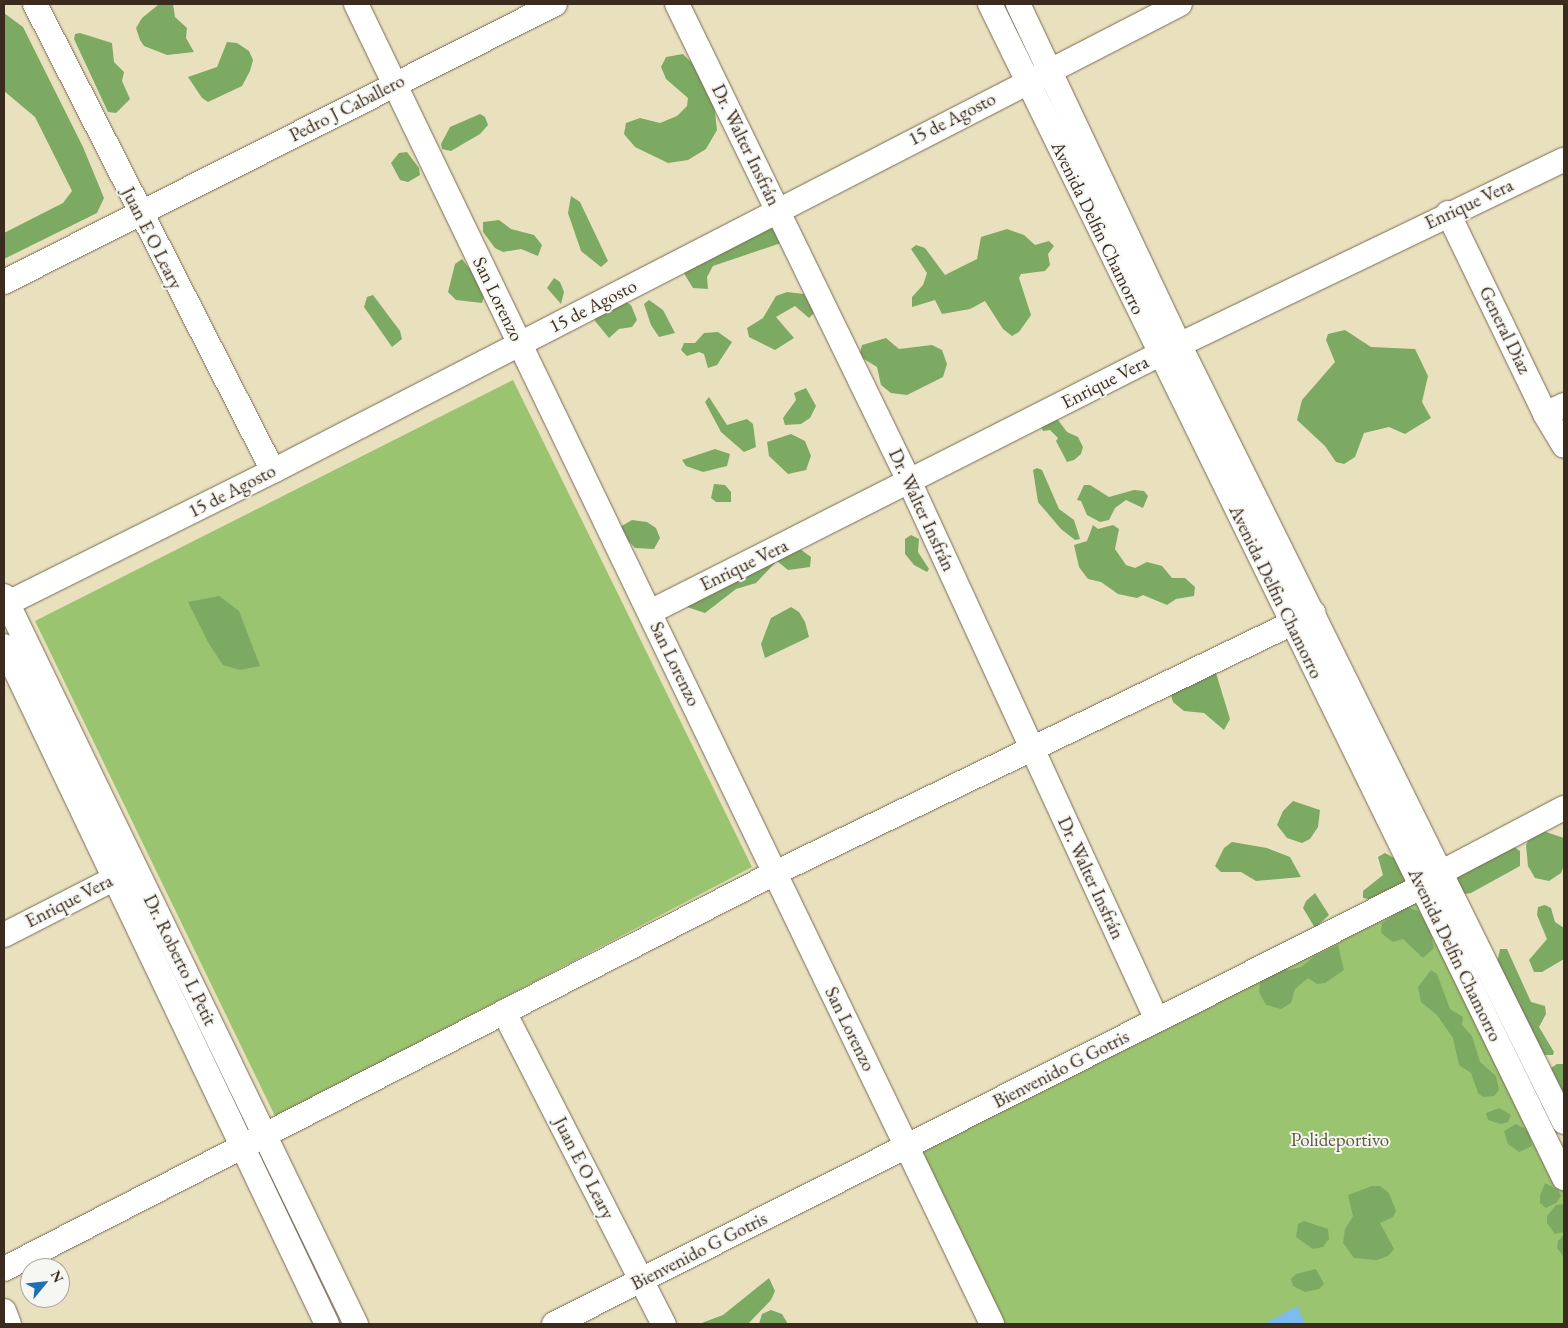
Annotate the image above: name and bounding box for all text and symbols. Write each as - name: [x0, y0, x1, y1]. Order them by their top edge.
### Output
- street label: Pedro J Caballero: [285, 69, 409, 147]
- street label: Dr. Walter Insfrán: [707, 80, 785, 210]
- street label: 15 de Agosto: [904, 87, 1000, 151]
- street label: Avenida Delfin Chamorro: [1046, 138, 1150, 318]
- street label: Enrique Vera: [1421, 174, 1517, 234]
- street label: Juan E O Leary: [117, 183, 187, 293]
- street label: San Lorenzo: [468, 253, 528, 345]
- street label: 15 de Agosto: [545, 274, 641, 338]
- street label: General Diaz: [1474, 283, 1536, 377]
- street label: Enrique Vera: [1057, 350, 1153, 414]
- street label: Dr. Walter Insfrán: [884, 445, 960, 575]
- street label: 15 de Agosto: [184, 459, 280, 523]
- street label: Avenida Delfin Chamorro: [1224, 502, 1328, 682]
- street label: Enrique Vera: [696, 534, 792, 596]
- street label: San Lorenzo: [645, 618, 705, 710]
- street label: Dr. Walter Insfrán: [1053, 813, 1129, 943]
- street label: Avenida Delfin Chamorro: [1403, 865, 1507, 1045]
- street label: Enrique Vera: [21, 869, 117, 933]
- street label: Dr. Roberto L Petit: [138, 891, 222, 1029]
- street label: San Lorenzo: [820, 983, 880, 1075]
- street label: Bienvenido G Gotris: [989, 1025, 1133, 1113]
- street label: Juan E O Leary: [549, 1113, 619, 1223]
- park label: Polideportivo: [1291, 1129, 1389, 1151]
- street label: Bienvenido G Gotris: [627, 1207, 771, 1295]
- north arrow: [20, 1258, 70, 1308]
- text: N: [47, 1267, 68, 1286]

